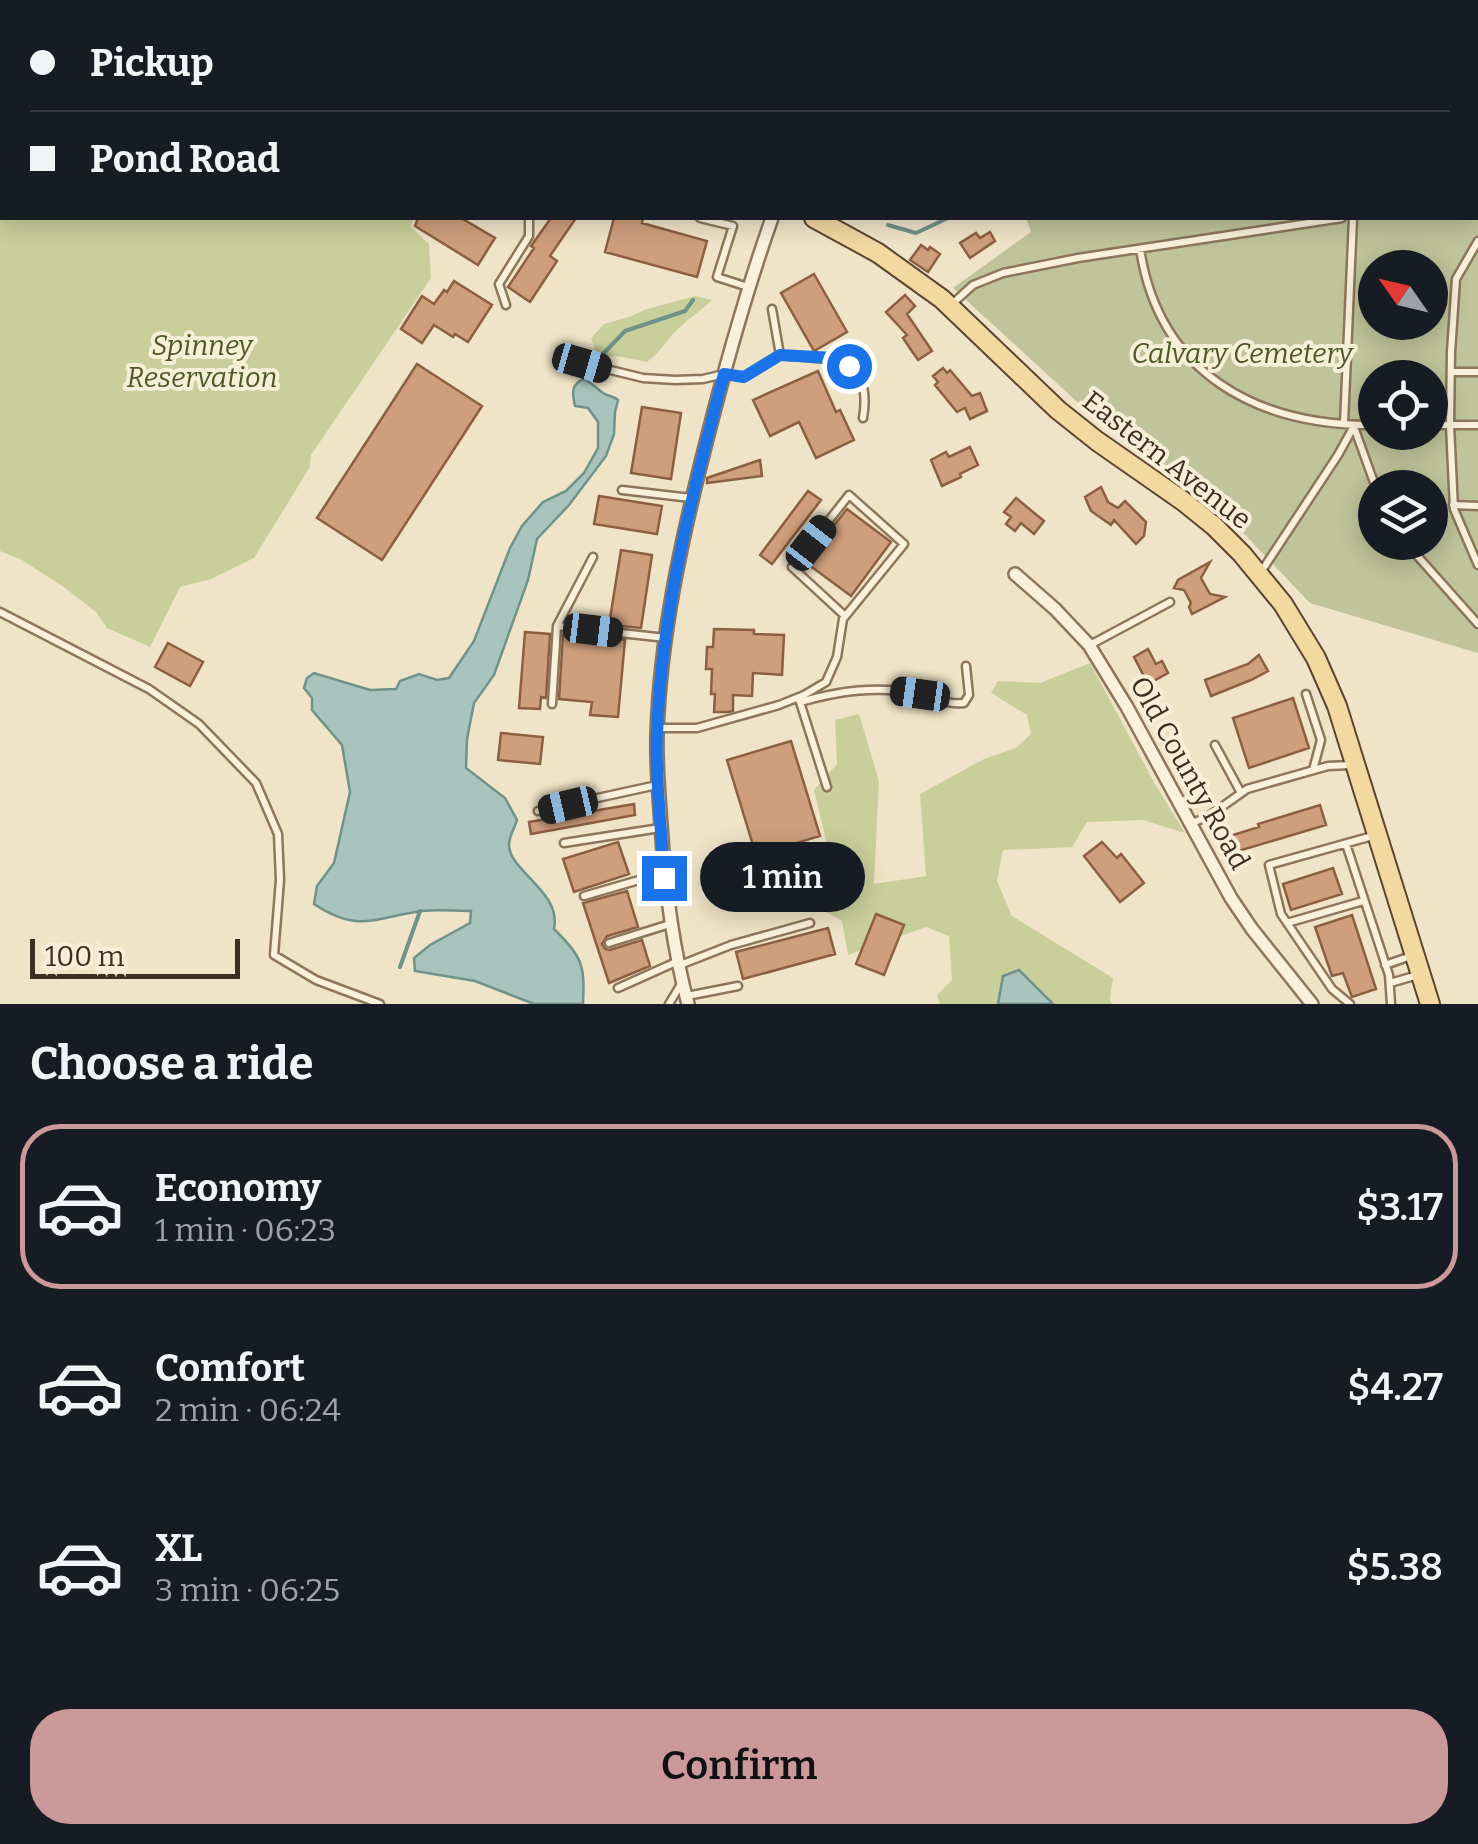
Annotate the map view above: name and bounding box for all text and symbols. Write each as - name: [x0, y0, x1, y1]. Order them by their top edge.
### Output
- text: Pickup: [90, 40, 214, 86]
- text: Pond Road: [90, 136, 280, 182]
- north arrow: [1358, 250, 1448, 340]
- map controls: [1358, 250, 1448, 560]
- park label: Spinney Reservation: [127, 329, 278, 394]
- park label: Calvary Cemetery: [1132, 337, 1354, 370]
- car: [549, 340, 615, 386]
- route start: [827, 344, 872, 389]
- button: locate: [1358, 360, 1448, 450]
- street label: Eastern Avenue: [1076, 384, 1258, 536]
- button: layers: [1358, 470, 1448, 560]
- car: [781, 510, 841, 576]
- car: [561, 611, 625, 649]
- street label: Old County Road: [1123, 671, 1257, 875]
- car: [888, 675, 952, 713]
- car: [535, 784, 601, 826]
- callout: 1 min: [699, 843, 864, 913]
- route end: [642, 856, 687, 901]
- text: 1 min: [742, 858, 823, 896]
- scale bar: [30, 934, 240, 978]
- text: 100 m: [45, 940, 125, 973]
- text: Choose a ride: [30, 1037, 313, 1091]
- icon: car: [35, 1162, 125, 1252]
- text: Economy: [155, 1165, 321, 1211]
- text: $3.17: [1356, 1184, 1443, 1230]
- text: 1 min · 06:23: [155, 1211, 336, 1249]
- icon: car: [35, 1342, 125, 1432]
- text: Comfort: [155, 1345, 305, 1391]
- text: $4.27: [1347, 1364, 1443, 1410]
- text: 2 min · 06:24: [155, 1391, 341, 1429]
- icon: car: [35, 1522, 125, 1612]
- text: XL: [155, 1525, 202, 1571]
- text: $5.38: [1346, 1544, 1443, 1590]
- text: 3 min · 06:25: [155, 1571, 340, 1609]
- button: Confirm: [30, 1709, 1448, 1824]

